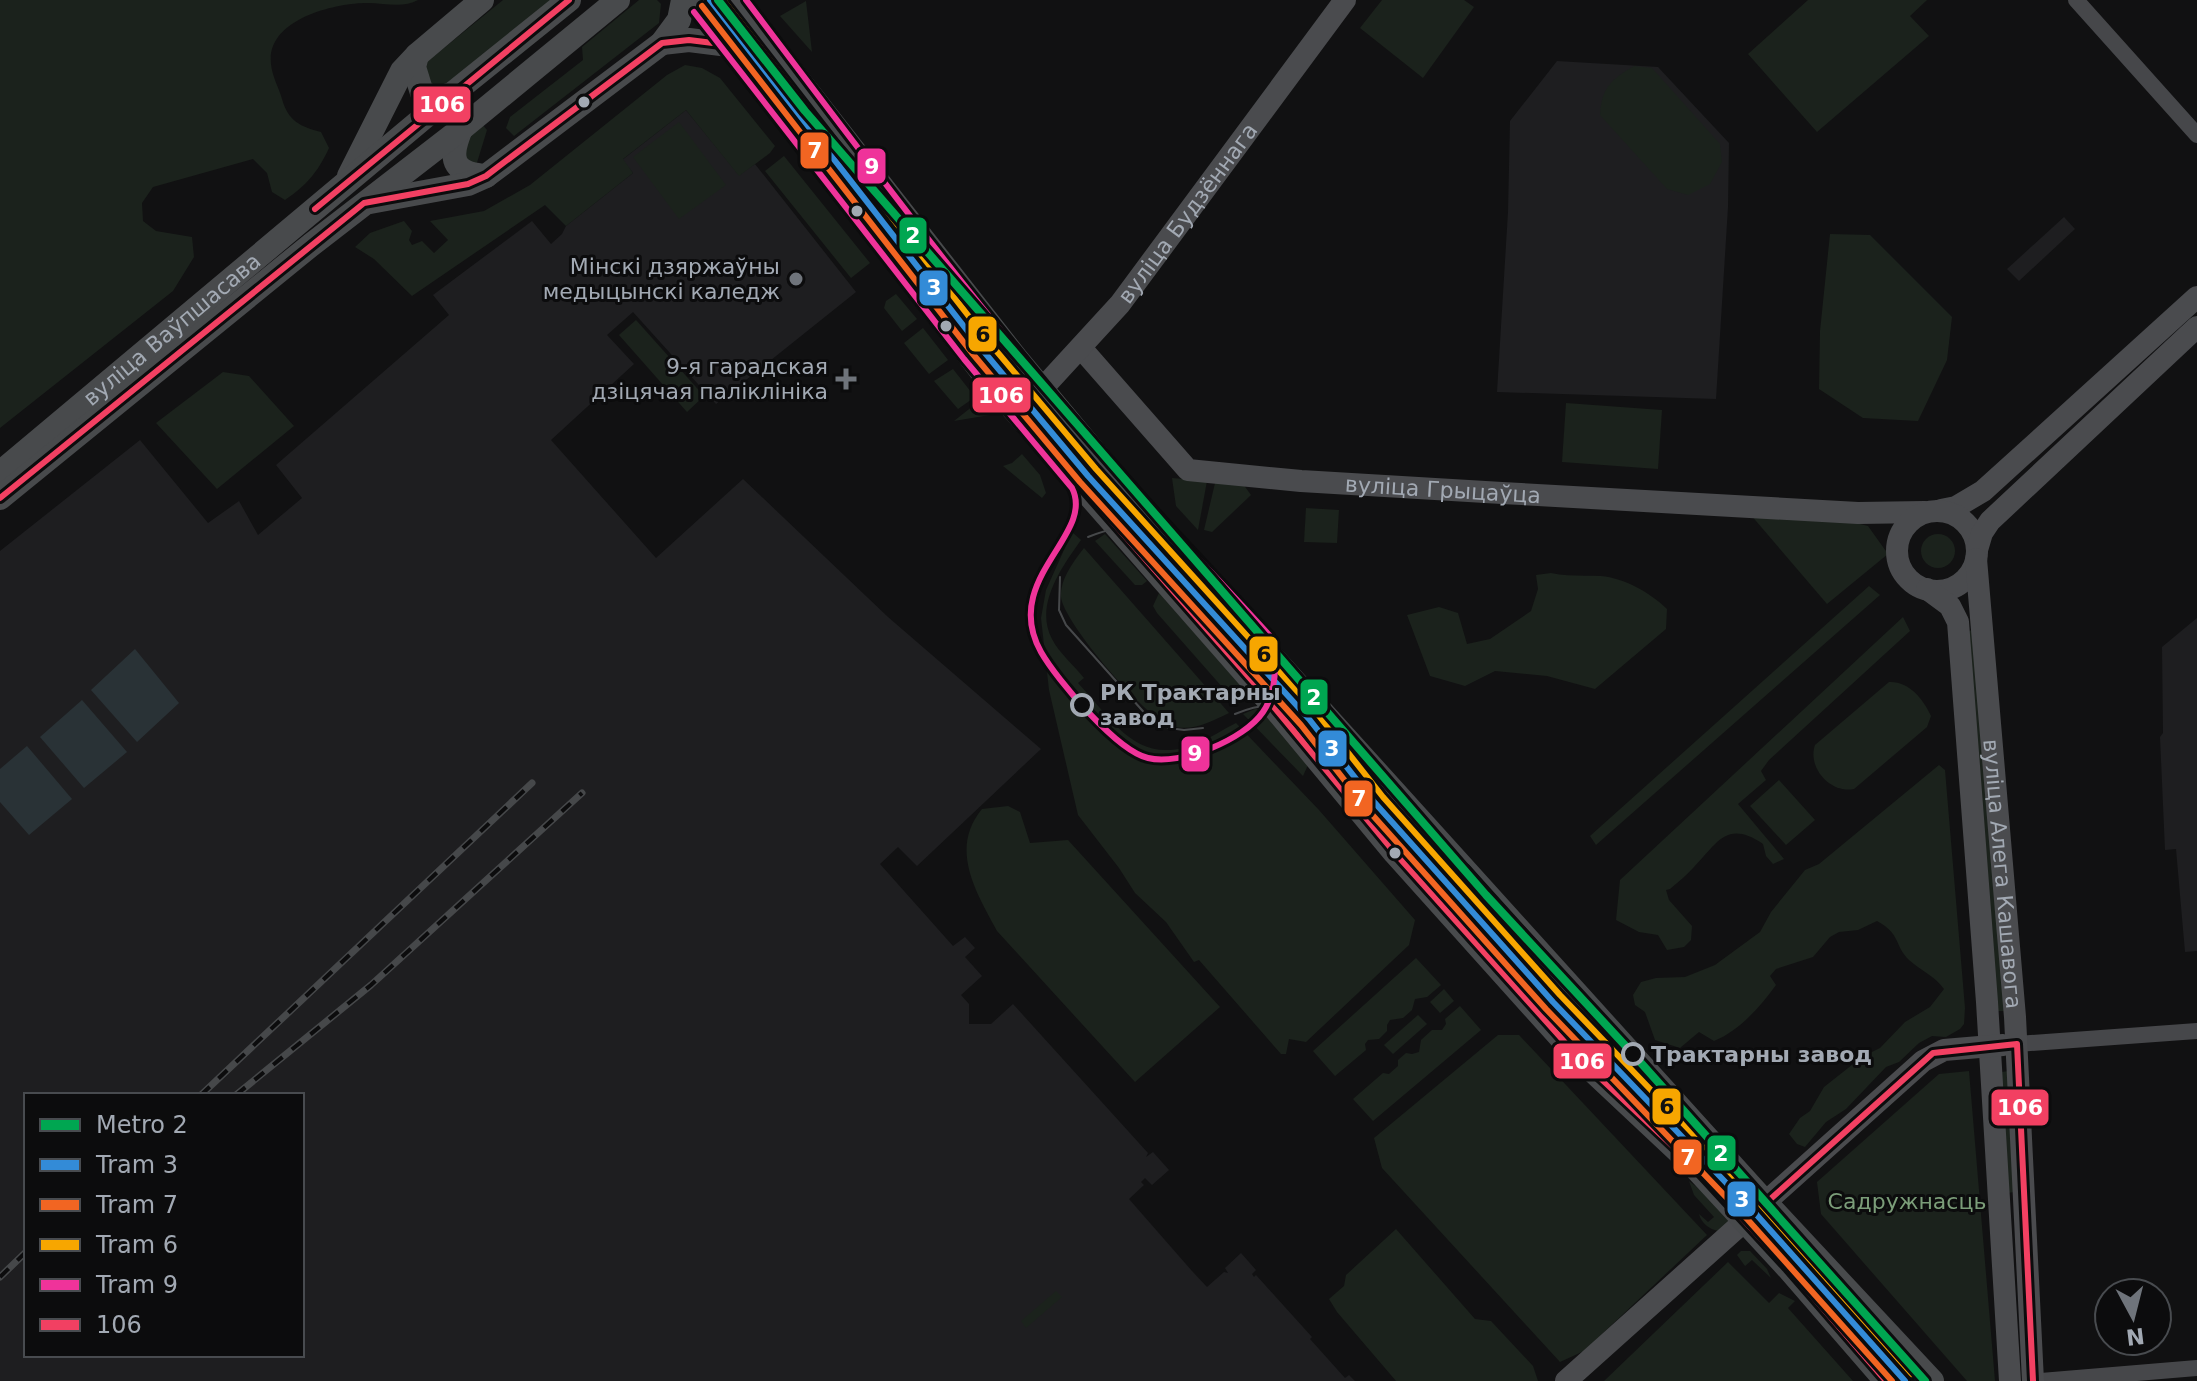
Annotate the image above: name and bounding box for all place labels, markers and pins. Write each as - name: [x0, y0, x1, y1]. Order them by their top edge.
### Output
- unlabelled marker: [576, 94, 592, 110]
- unlabelled marker: [849, 203, 865, 219]
- place label: Мінскі дзяржаўны медыцынскі каледж: [543, 254, 780, 304]
- marker: Мінскі дзяржаўны медыцынскі каледж: [787, 270, 805, 288]
- unlabelled marker: [938, 318, 954, 334]
- place label: 9-я гарадская дзіцячая паліклініка: [591, 354, 828, 404]
- marker: 9-я гарадская дзіцячая паліклініка: [835, 368, 857, 390]
- place label: РК Трактарны завод: [1100, 680, 1281, 730]
- marker: РК Трактарны завод: [1071, 694, 1093, 716]
- unlabelled marker: [1387, 845, 1403, 861]
- place label: Трактарны завод: [1651, 1042, 1872, 1067]
- marker: Трактарны завод: [1622, 1043, 1644, 1065]

